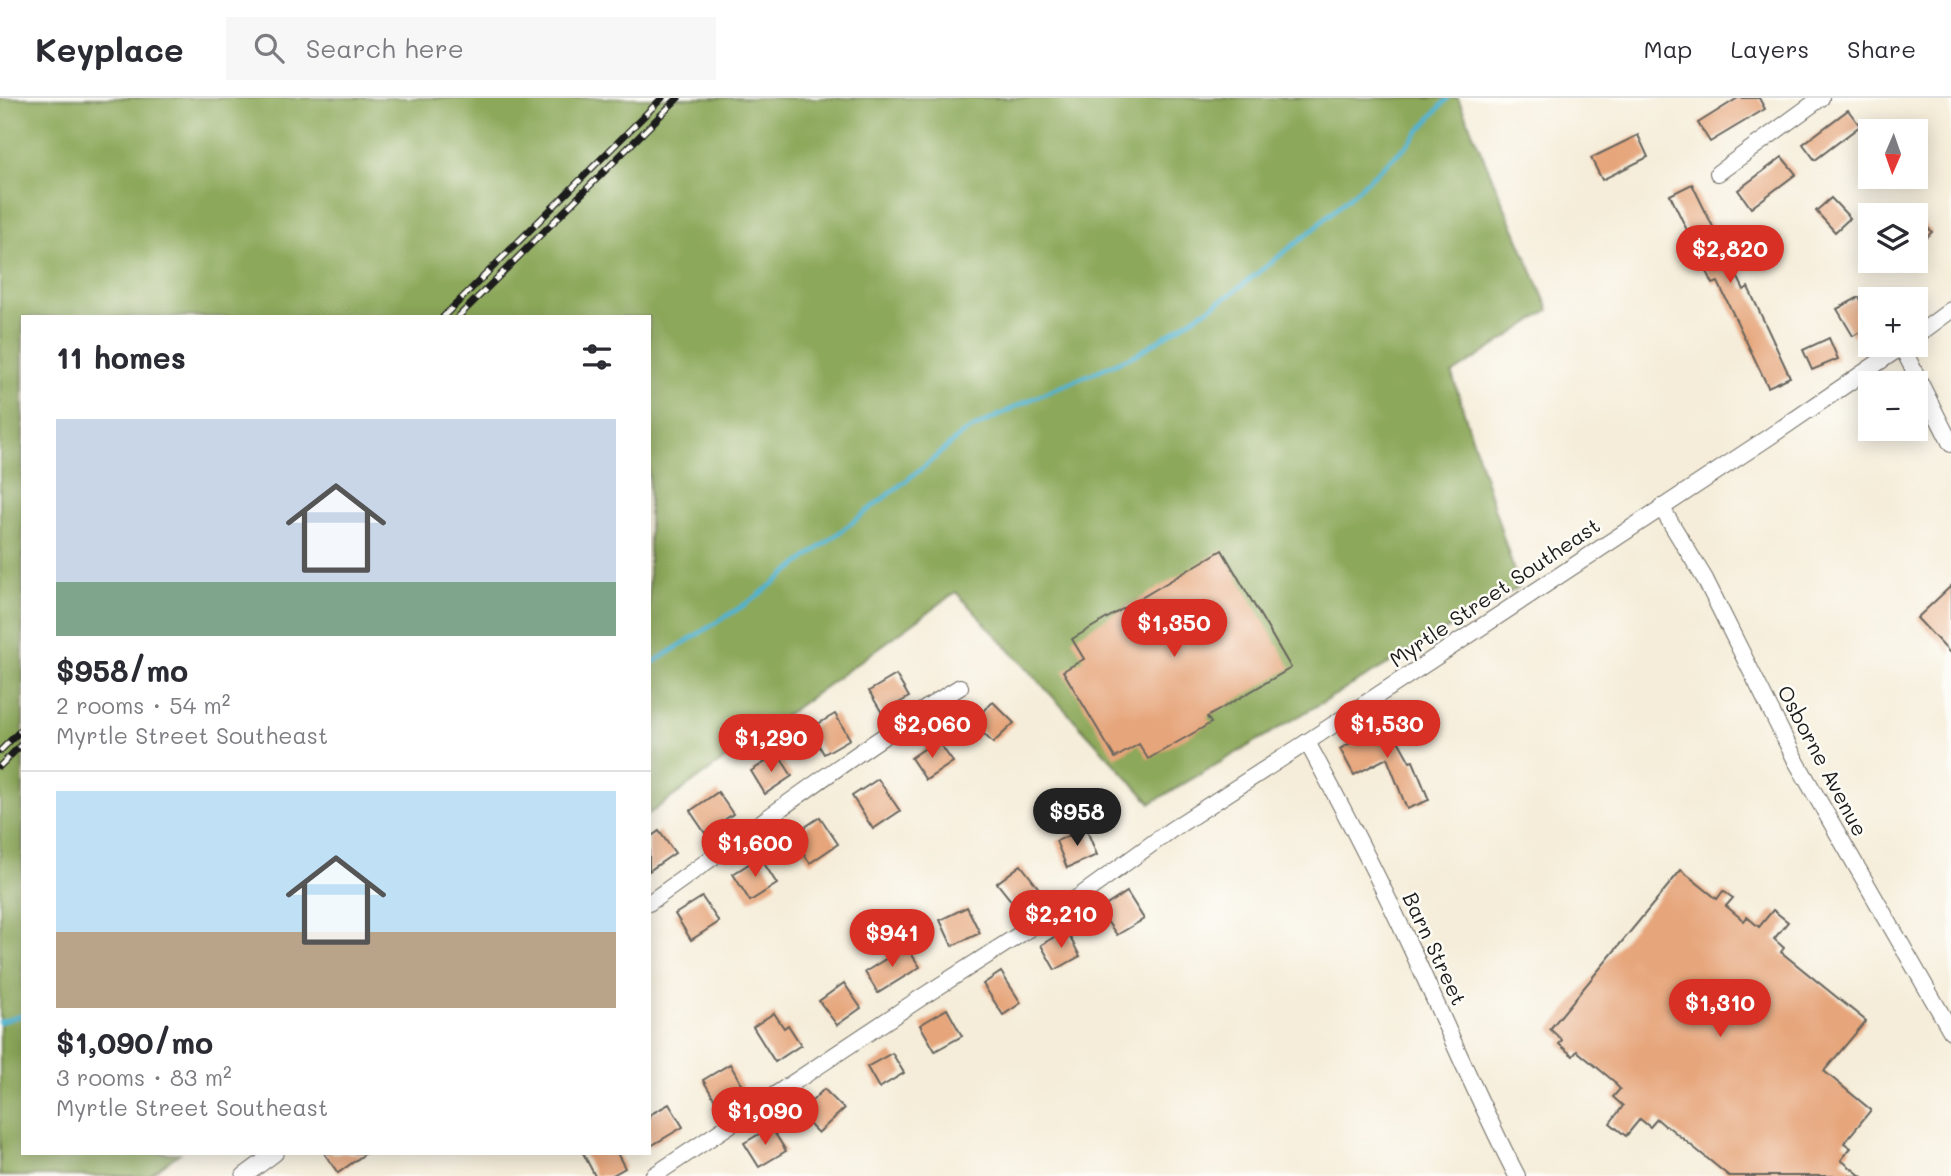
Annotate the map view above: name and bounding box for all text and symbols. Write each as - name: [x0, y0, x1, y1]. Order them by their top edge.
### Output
- search box: [226, 17, 716, 80]
- text: Keyplace: [35, 27, 184, 70]
- icon: search: [250, 29, 288, 67]
- text: Search here: [306, 31, 464, 65]
- text: Map: [1644, 33, 1692, 64]
- text: Layers: [1730, 33, 1809, 64]
- text: Share: [1847, 33, 1916, 64]
- north arrow: [1858, 119, 1928, 189]
- map controls: [1858, 119, 1928, 441]
- button: layers: [1858, 203, 1928, 273]
- pin: $2,820: [1673, 226, 1787, 285]
- text: $2,820: [1692, 233, 1768, 263]
- button: +: [1858, 287, 1928, 357]
- text: 11 homes: [56, 337, 186, 377]
- icon: filters: [578, 338, 616, 376]
- button: −: [1858, 371, 1928, 441]
- icon: home: [273, 465, 399, 591]
- street label: Myrtle Street Southeast: [1384, 511, 1605, 672]
- pin: $1,350: [1117, 600, 1231, 659]
- text: $1,350: [1137, 607, 1211, 637]
- text: $958/mo: [56, 650, 188, 690]
- street label: Osborne Avenue: [1772, 680, 1875, 840]
- text: 2 rooms · 54 m²: [56, 690, 231, 720]
- pin: $2,060: [875, 700, 989, 760]
- pin: $1,530: [1330, 700, 1444, 760]
- text: $2,060: [893, 708, 971, 738]
- text: $1,530: [1350, 708, 1424, 738]
- pin: $1,290: [714, 714, 828, 774]
- text: Myrtle Street Southeast: [56, 720, 328, 750]
- text: $1,290: [735, 722, 807, 752]
- pin: $958: [1036, 788, 1118, 848]
- text: $958: [1049, 796, 1105, 826]
- pin: $1,600: [698, 820, 812, 879]
- text: $1,600: [718, 827, 792, 857]
- icon: home: [273, 837, 399, 963]
- street label: Barn Street: [1397, 887, 1473, 1009]
- pin: $2,210: [1004, 890, 1118, 950]
- text: $2,210: [1025, 898, 1097, 928]
- pin: $941: [851, 910, 933, 969]
- text: $941: [866, 917, 918, 947]
- pin: $1,310: [1663, 979, 1777, 1039]
- text: $1,310: [1685, 987, 1755, 1017]
- text: $1,090/mo: [56, 1022, 213, 1062]
- text: 3 rooms · 83 m²: [56, 1062, 232, 1092]
- pin: $1,090: [708, 1088, 822, 1147]
- text: Myrtle Street Southeast: [56, 1092, 328, 1122]
- text: $1,090: [728, 1095, 802, 1125]

